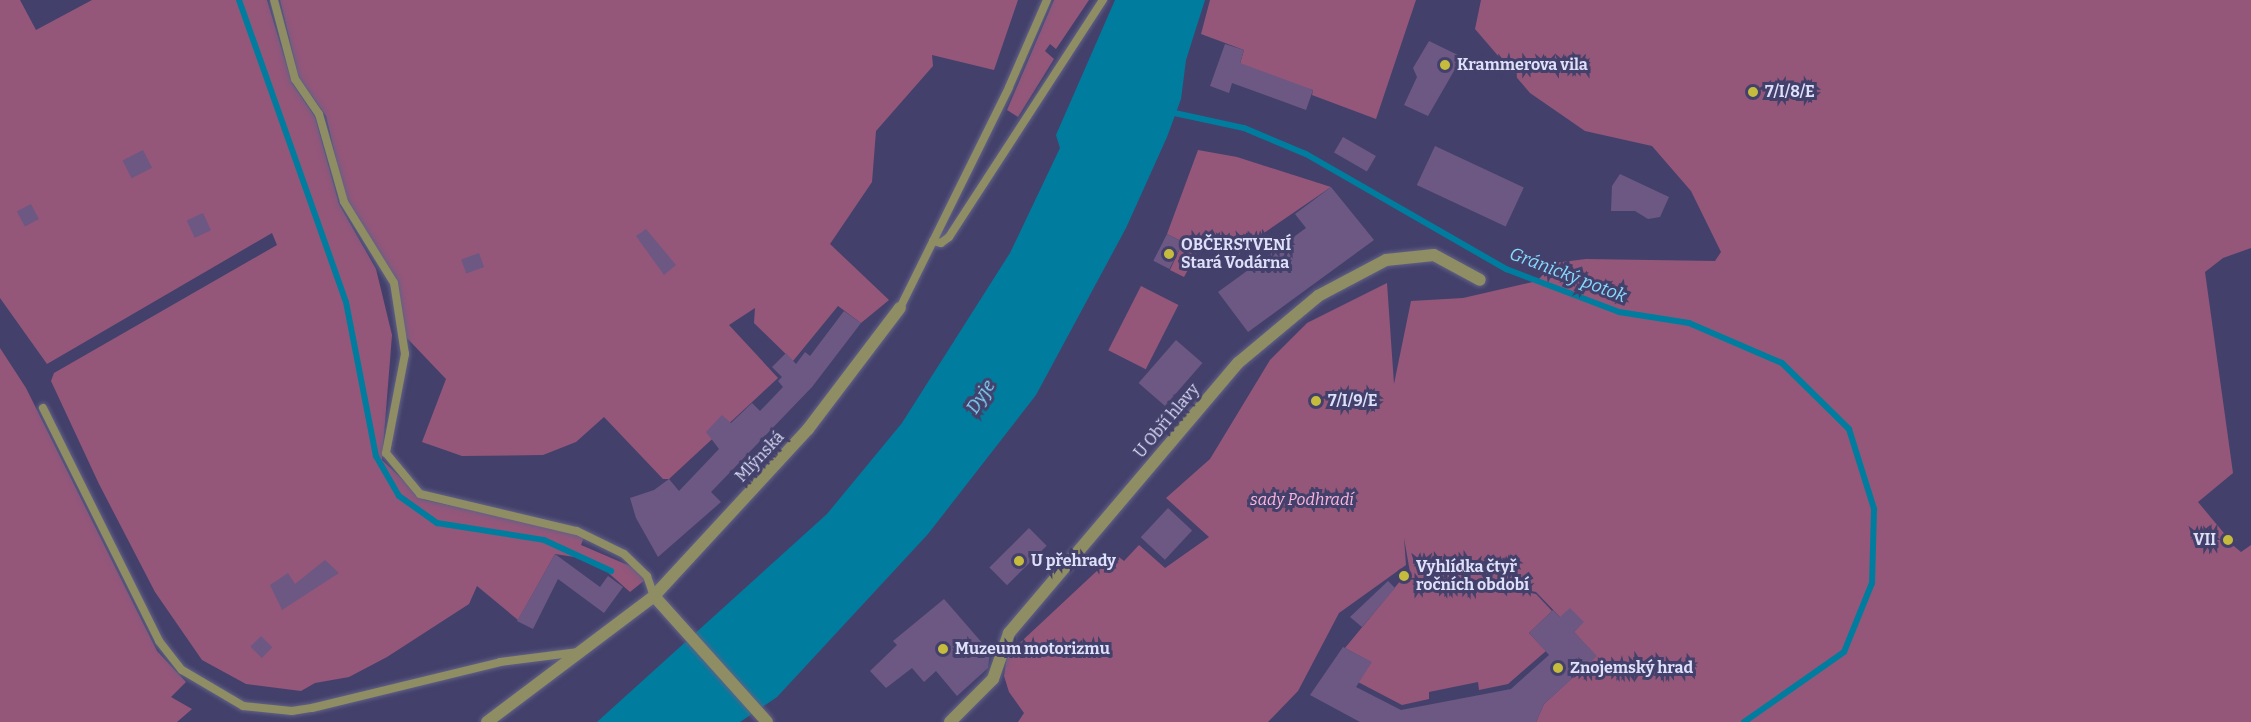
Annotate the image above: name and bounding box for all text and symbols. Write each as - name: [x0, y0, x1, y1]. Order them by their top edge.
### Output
- place label: Krammerova vila: [1457, 55, 1588, 75]
- marker: Krammerova vila: [1438, 58, 1452, 72]
- place label: 7/I/8/E: [1765, 82, 1815, 102]
- marker: 7/I/8/E: [1746, 85, 1760, 99]
- place label: OBČERSTVENÍ Stará Vodárna: [1181, 235, 1291, 273]
- water label: Gránický potok: [1506, 243, 1630, 307]
- marker: OBČERSTVENÍ Stará Vodárna: [1162, 247, 1176, 261]
- water label: Dyje: [962, 376, 1000, 418]
- street label: U Obří hlavy: [1130, 380, 1204, 462]
- place label: 7/I/9/E: [1328, 391, 1378, 411]
- marker: 7/I/9/E: [1309, 394, 1323, 408]
- street label: Mlýnská: [732, 428, 788, 486]
- park label: sady Podhradí: [1250, 490, 1354, 510]
- place label: VII: [2193, 530, 2216, 550]
- marker: VII: [2221, 533, 2235, 547]
- place label: U přehrady: [1031, 551, 1116, 571]
- marker: U přehrady: [1012, 554, 1026, 568]
- place label: Vyhlídka čtyř ročních období: [1416, 557, 1529, 595]
- marker: Vyhlídka čtyř ročních období: [1397, 569, 1411, 583]
- place label: Muzeum motorizmu: [955, 639, 1110, 659]
- marker: Muzeum motorizmu: [936, 642, 950, 656]
- place label: Znojemský hrad: [1570, 658, 1693, 678]
- marker: Znojemský hrad: [1551, 661, 1565, 675]

